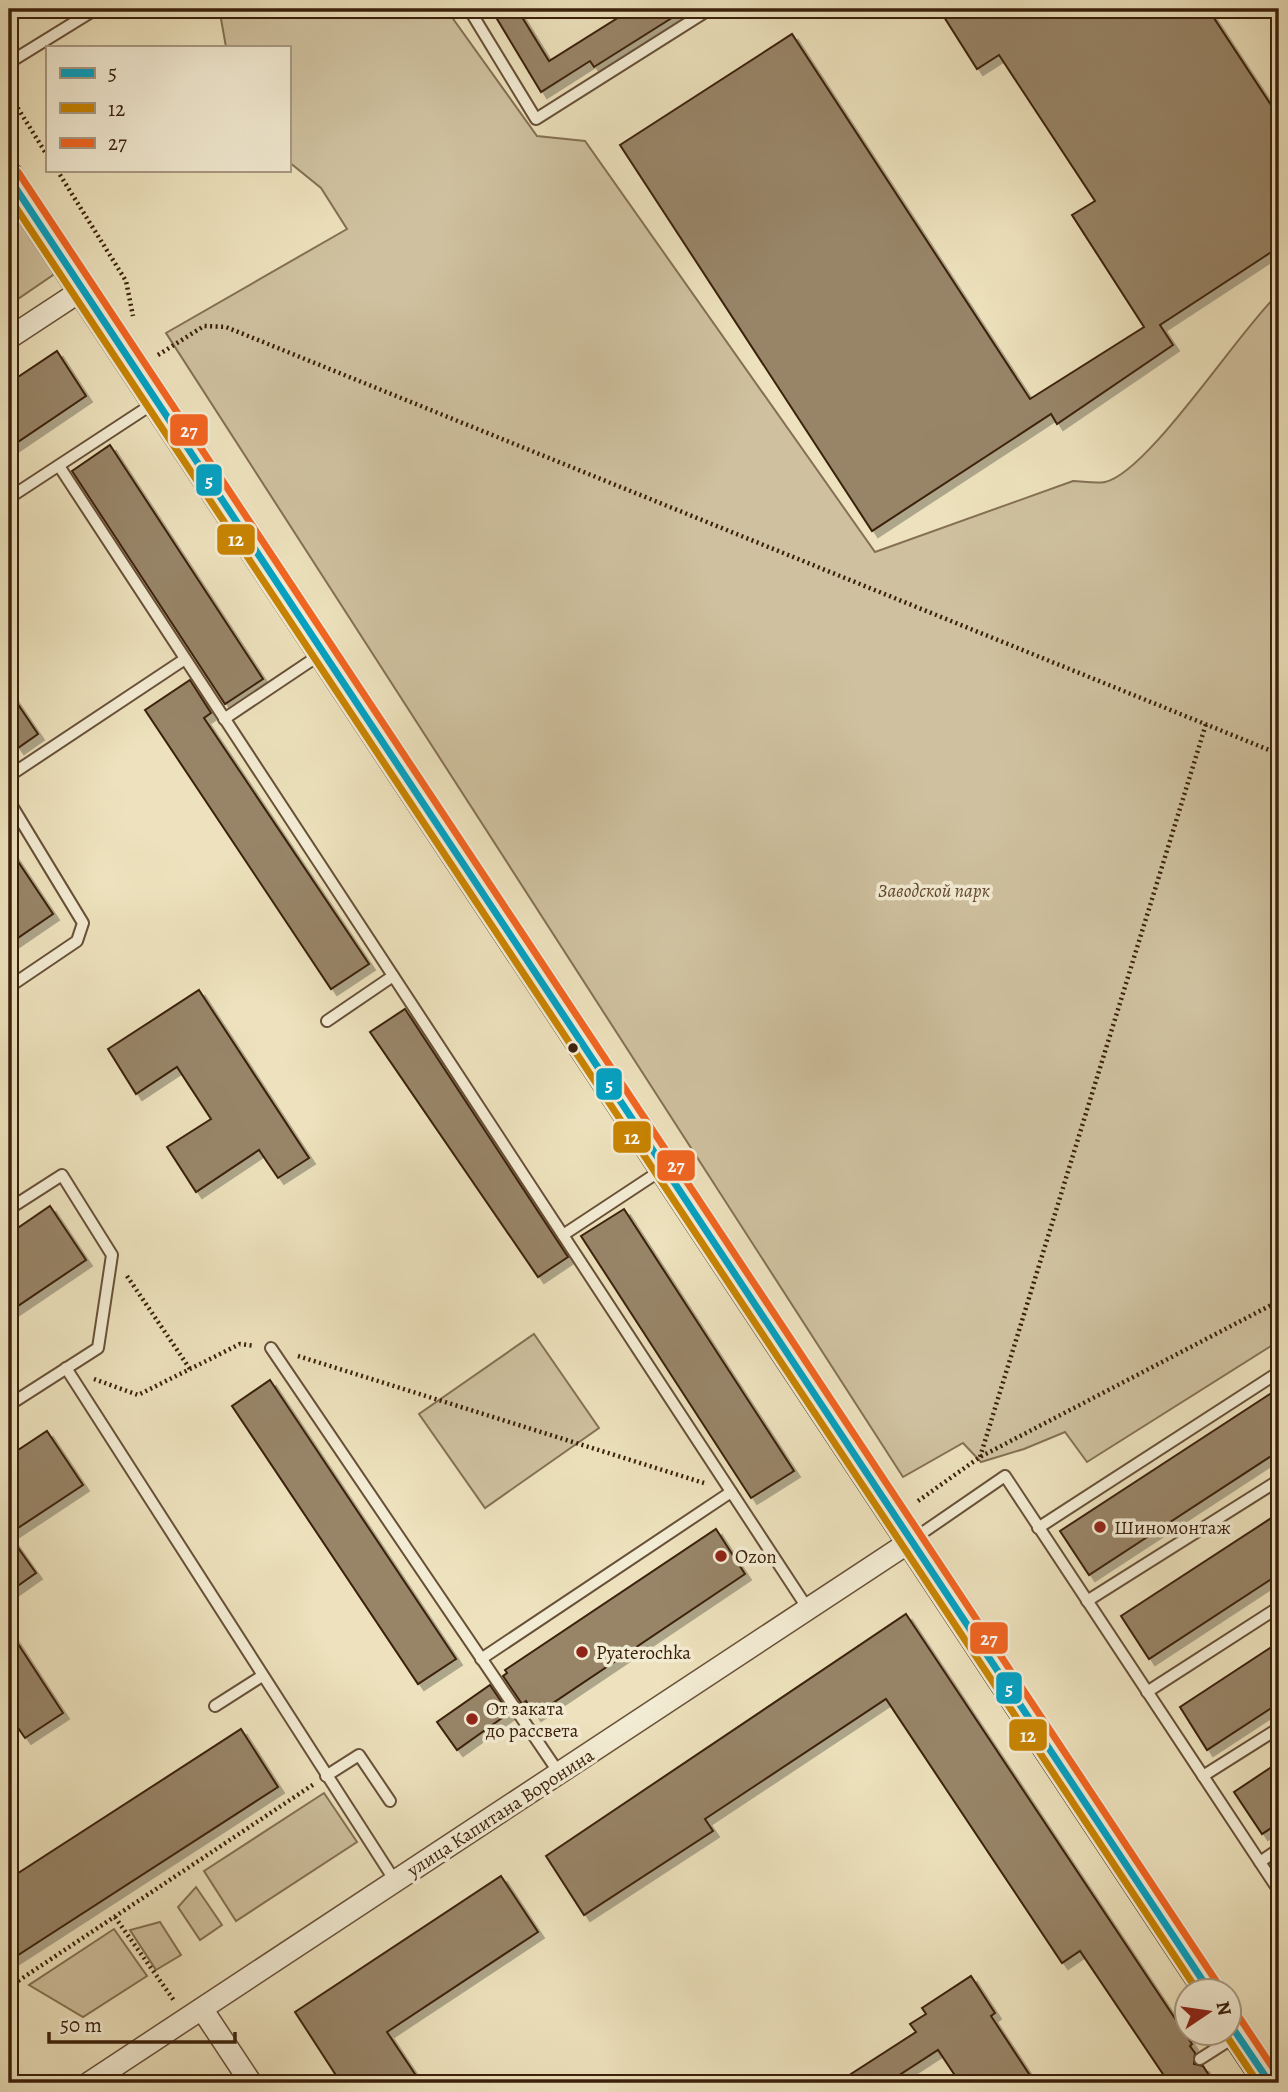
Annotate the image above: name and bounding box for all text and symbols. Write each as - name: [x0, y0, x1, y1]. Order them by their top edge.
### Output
- legend: [46, 46, 290, 172]
- text: 5: [108, 59, 117, 87]
- text: 12: [108, 95, 125, 123]
- text: 27: [108, 129, 127, 157]
- line badge: 27: [169, 413, 209, 447]
- text: 27: [180, 418, 199, 444]
- line badge: 5: [195, 463, 223, 497]
- text: 5: [205, 468, 213, 494]
- line badge: 12: [216, 523, 256, 556]
- text: 12: [228, 527, 244, 553]
- park label: Заводской парк: [878, 878, 991, 904]
- unlabelled marker: [566, 1041, 580, 1055]
- line badge: 5: [595, 1067, 623, 1101]
- text: 5: [605, 1072, 613, 1098]
- line badge: 12: [612, 1120, 652, 1154]
- text: 12: [624, 1125, 640, 1151]
- line badge: 27: [656, 1149, 696, 1182]
- text: 27: [667, 1153, 686, 1179]
- place label: Шиномонтаж: [1114, 1515, 1231, 1541]
- marker: Шиномонтаж: [1092, 1519, 1108, 1535]
- place label: Ozon: [735, 1544, 777, 1570]
- marker: Ozon: [713, 1548, 729, 1564]
- line badge: 27: [969, 1621, 1009, 1655]
- text: 27: [980, 1626, 999, 1652]
- place label: Pyaterochka: [596, 1640, 691, 1666]
- marker: Pyaterochka: [574, 1644, 590, 1660]
- line badge: 5: [995, 1671, 1023, 1705]
- text: 5: [1005, 1676, 1013, 1702]
- place label: От заката до рассвета: [485, 1696, 579, 1744]
- marker: От заката до рассвета: [464, 1711, 480, 1727]
- line badge: 12: [1008, 1718, 1048, 1752]
- text: 12: [1020, 1723, 1036, 1749]
- street label: улица Капитана Воронина: [401, 1742, 599, 1884]
- north arrow: [1172, 1976, 1242, 2046]
- text: N: [1209, 1999, 1238, 2018]
- scale bar: [49, 2001, 234, 2045]
- text: 50 m: [60, 2011, 102, 2039]

